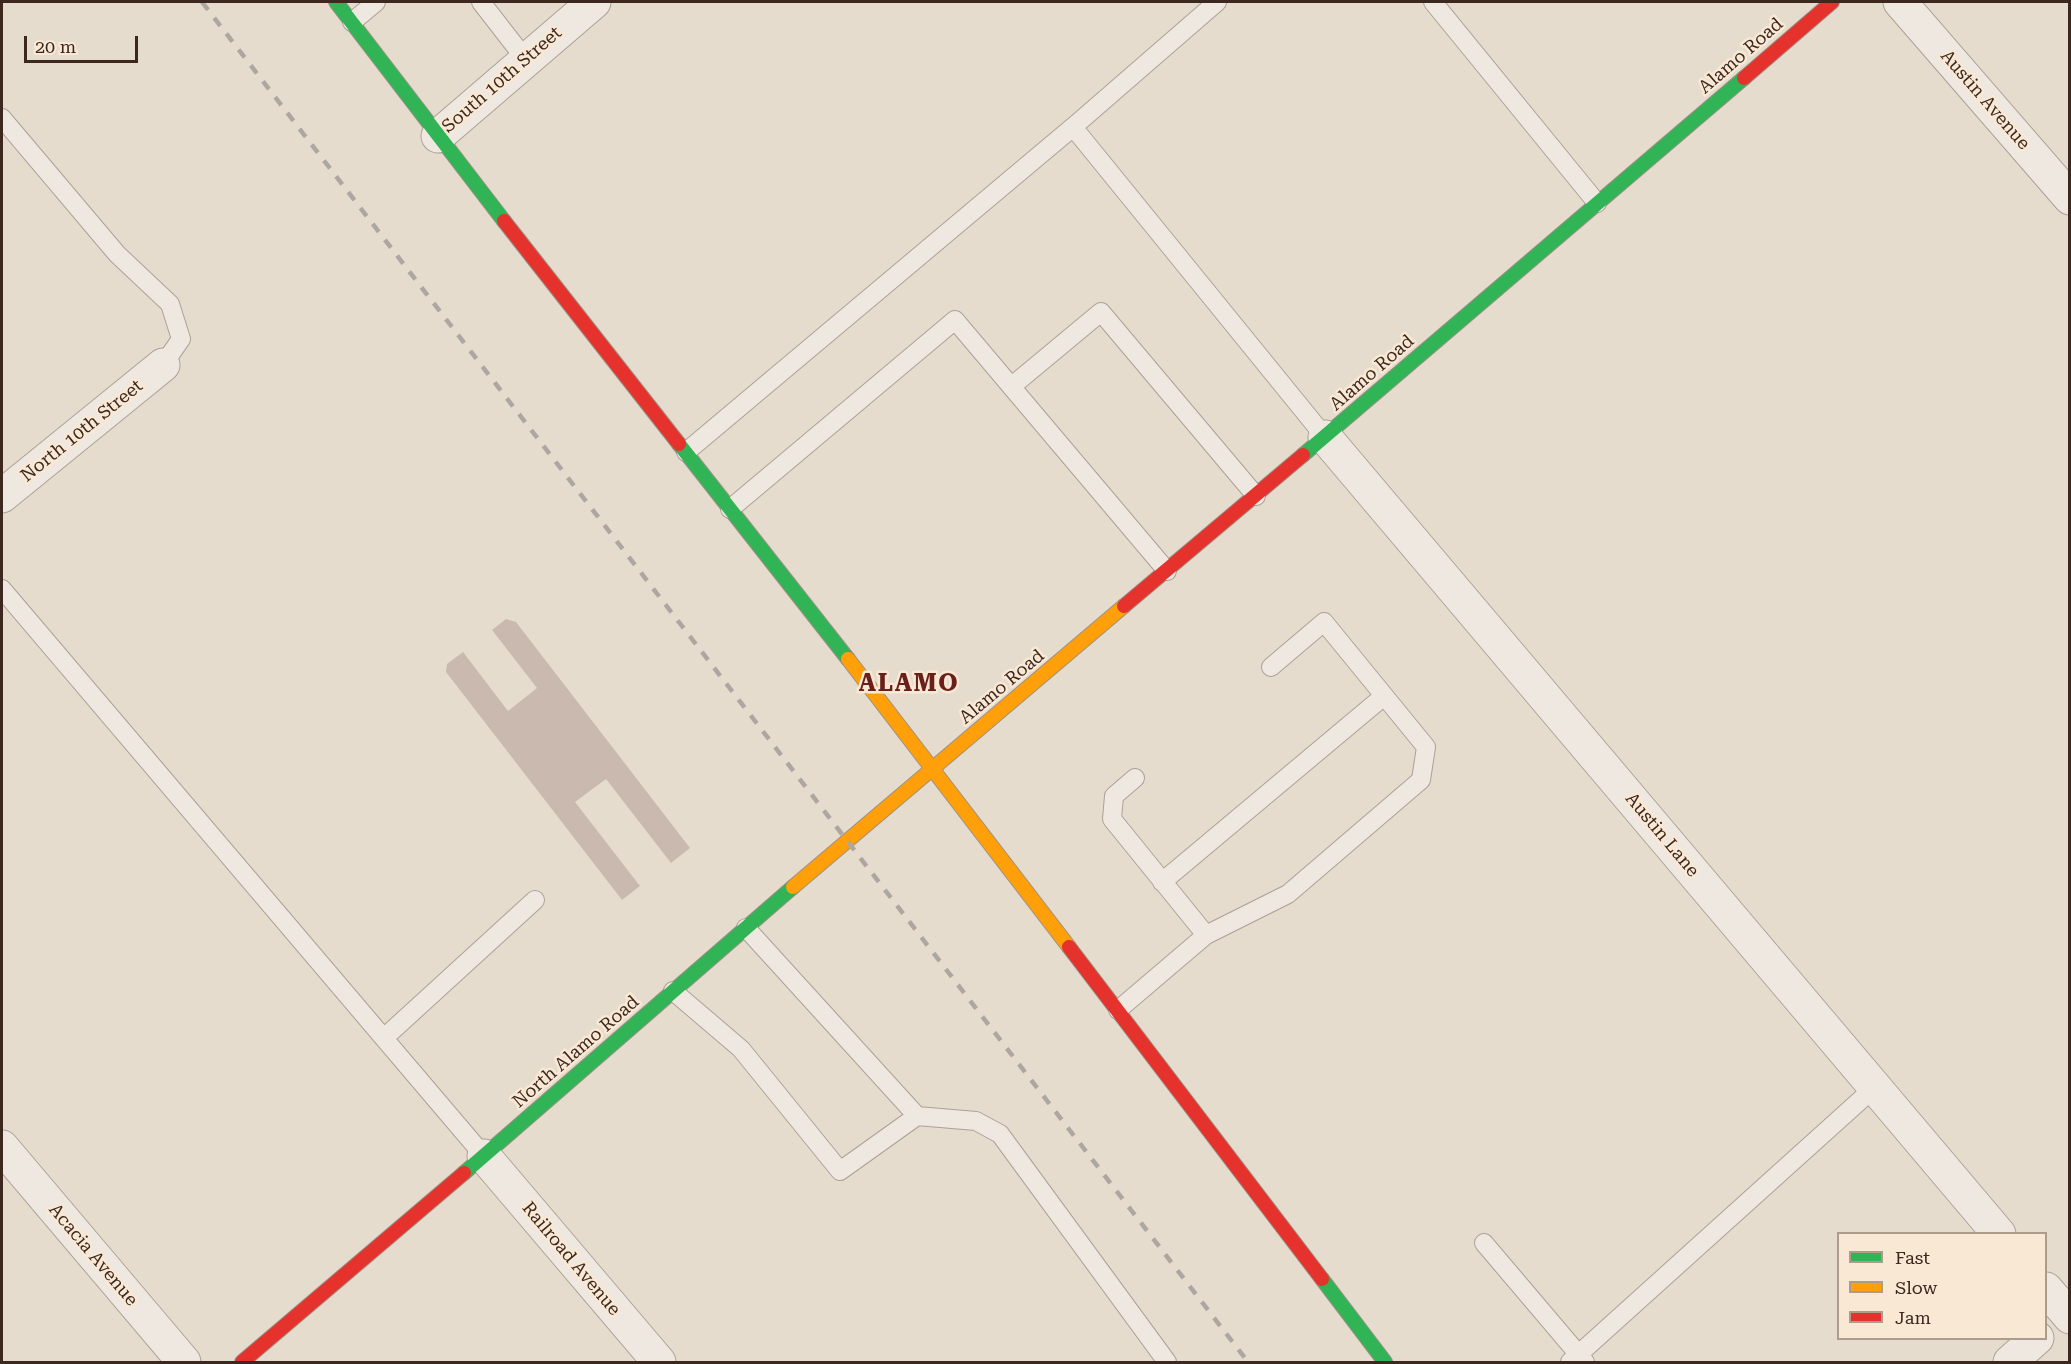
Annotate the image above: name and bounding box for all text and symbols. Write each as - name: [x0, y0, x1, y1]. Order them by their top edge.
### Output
- street label: Alamo Road: [1695, 14, 1787, 98]
- street label: South 10th Street: [438, 22, 566, 138]
- scale bar: [27, 24, 141, 62]
- text: 20 m: [35, 36, 76, 57]
- street label: Austin Avenue: [1936, 46, 2034, 154]
- street label: Alamo Road: [1326, 331, 1418, 415]
- street label: North 10th Street: [17, 375, 147, 487]
- street label: Alamo Road: [955, 645, 1049, 729]
- district label: ALAMO: [859, 670, 959, 698]
- street label: Austin Lane: [1621, 788, 1703, 882]
- street label: North Alamo Road: [508, 991, 644, 1113]
- street label: Railroad Avenue: [517, 1198, 625, 1320]
- street label: Acacia Avenue: [44, 1199, 142, 1311]
- legend: [1837, 1232, 2047, 1340]
- text: Fast: [1895, 1247, 1930, 1268]
- text: Slow: [1895, 1277, 1937, 1298]
- text: Jam: [1895, 1307, 1931, 1328]

